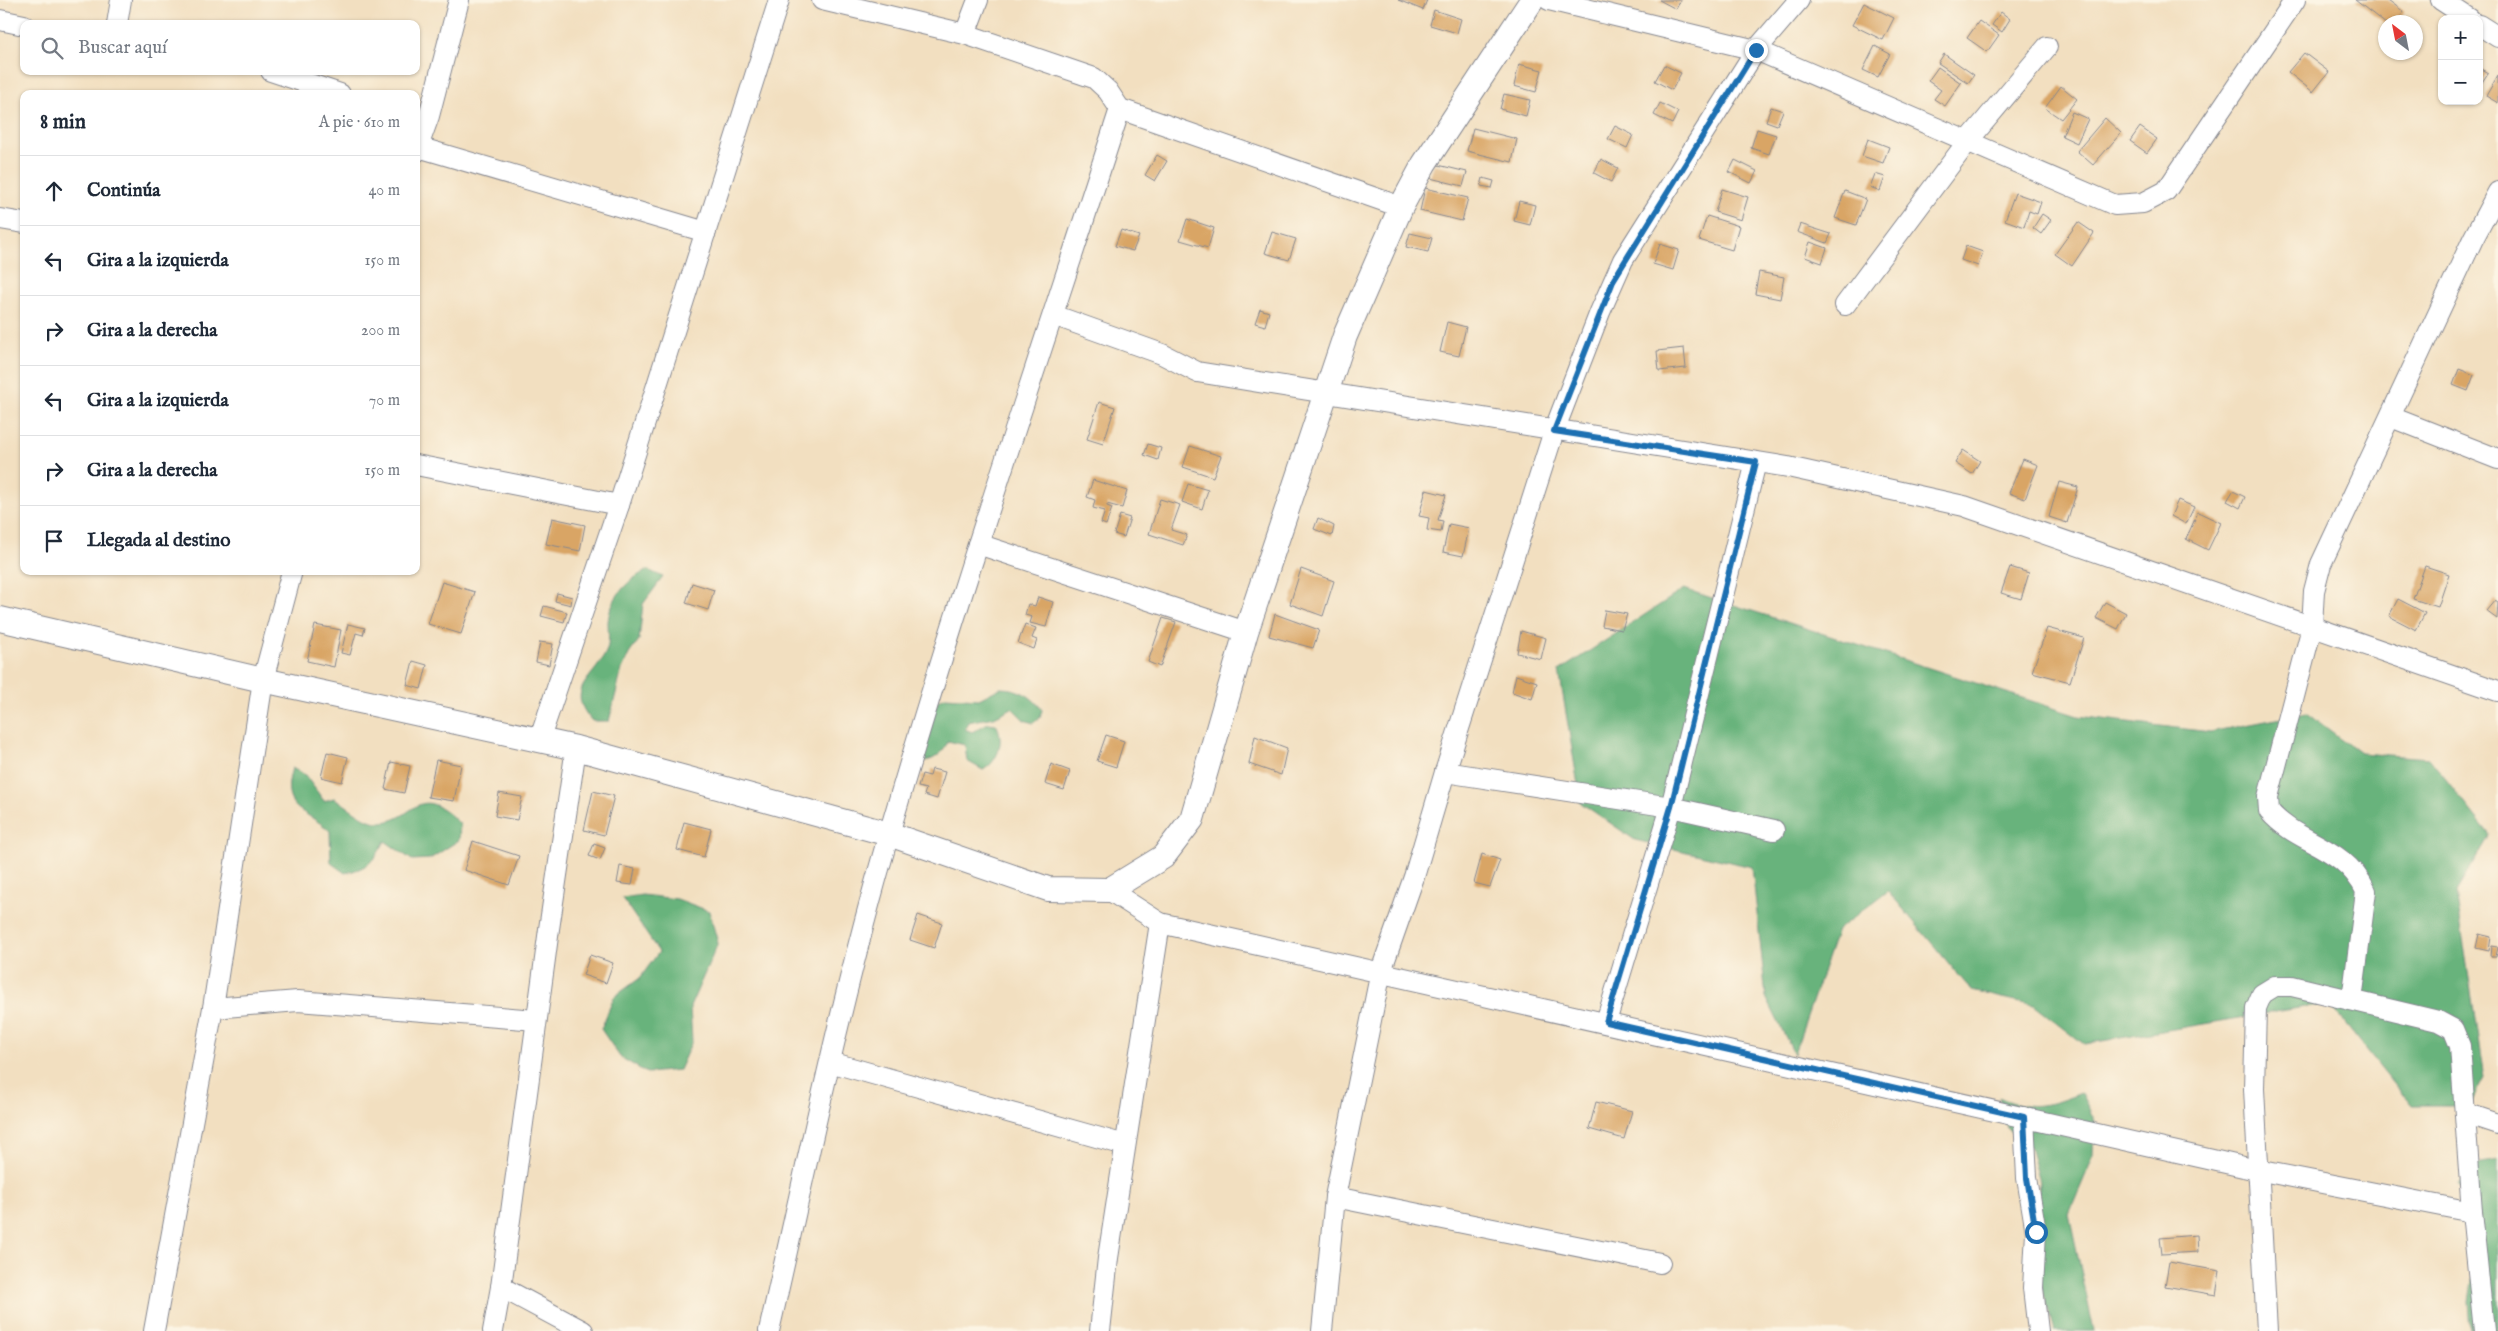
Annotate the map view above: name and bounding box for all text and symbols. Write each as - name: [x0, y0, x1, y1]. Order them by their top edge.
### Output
- north arrow: [2378, 15, 2423, 60]
- map controls: [2438, 15, 2483, 105]
- button: +: [2438, 15, 2483, 60]
- search box: [20, 20, 420, 75]
- icon: search: [38, 34, 66, 62]
- text: Buscar aquí: [78, 36, 167, 60]
- route end: [1745, 39, 1768, 62]
- button: −: [2438, 60, 2483, 105]
- text: 8 min: [40, 109, 86, 136]
- text: A pie · 610 m: [319, 113, 400, 133]
- icon: ahead: [40, 177, 68, 205]
- text: Continúa: [87, 179, 161, 203]
- text: 40 m: [368, 181, 400, 201]
- icon: left: [40, 247, 68, 275]
- text: Gira a la izquierda: [87, 249, 229, 273]
- text: 150 m: [365, 251, 400, 271]
- icon: right: [40, 317, 68, 345]
- text: Gira a la derecha: [87, 319, 217, 343]
- text: 200 m: [361, 321, 400, 341]
- icon: left: [40, 387, 68, 415]
- text: Gira a la izquierda: [87, 389, 229, 413]
- text: 70 m: [369, 391, 400, 411]
- icon: right: [40, 457, 68, 485]
- text: Gira a la derecha: [87, 459, 217, 483]
- text: 150 m: [365, 461, 400, 481]
- icon: arrive: [40, 527, 68, 555]
- text: Llegada al destino: [87, 529, 230, 553]
- route start: [2025, 1221, 2048, 1244]

